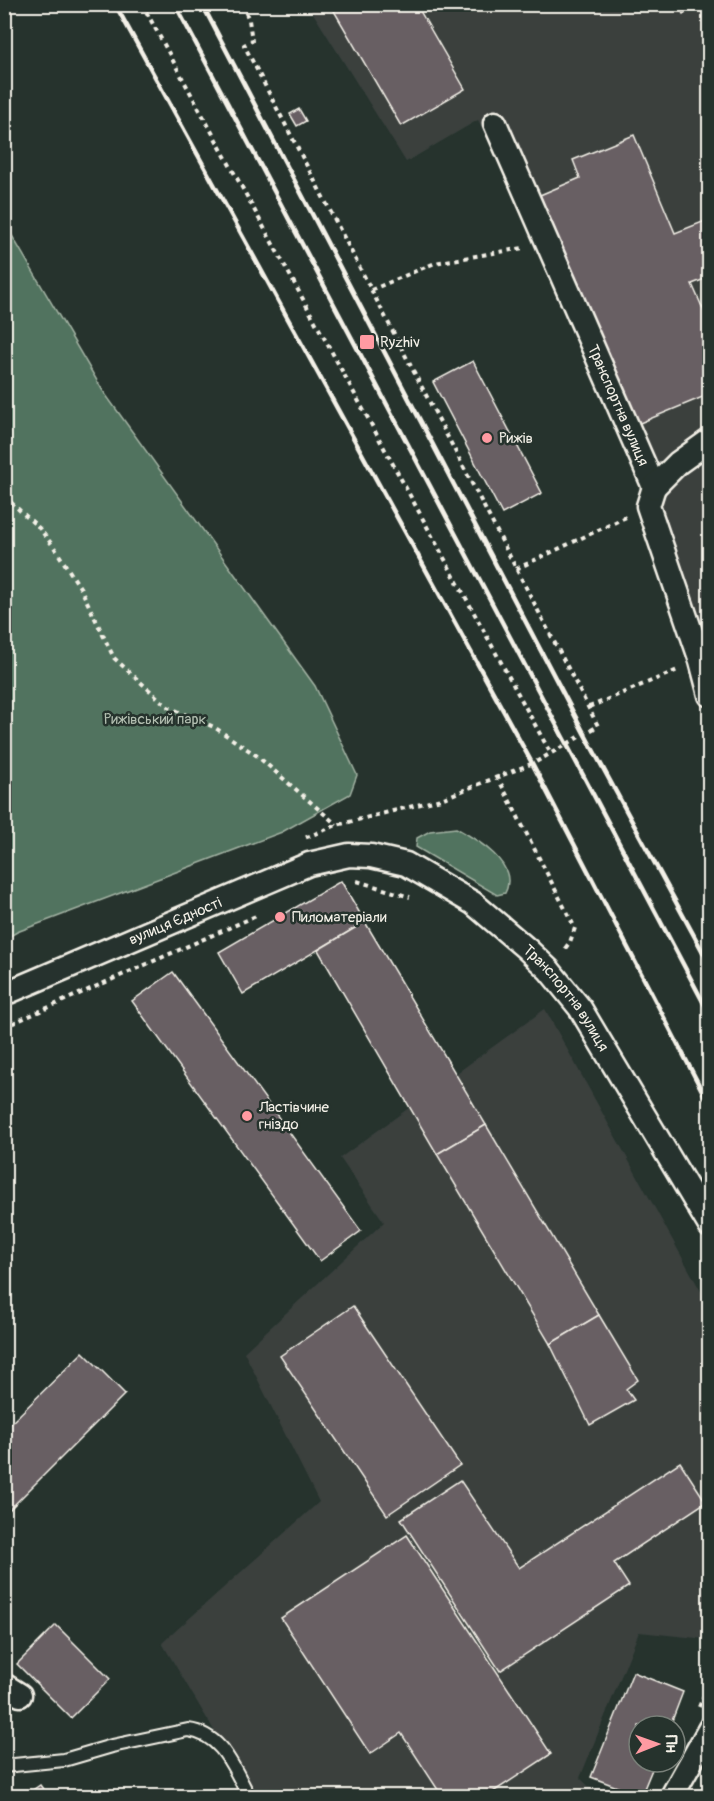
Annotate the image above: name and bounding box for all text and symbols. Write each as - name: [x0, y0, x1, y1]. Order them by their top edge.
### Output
- marker: Ryzhiv: [358, 333, 376, 351]
- place label: Ryzhiv: [380, 333, 420, 352]
- street label: Транспортна вулиця: [583, 342, 653, 469]
- place label: Рижів: [499, 429, 533, 448]
- marker: Рижів: [480, 431, 494, 445]
- park label: Рижівський парк: [104, 710, 207, 729]
- street label: вулиця Єдності: [126, 893, 225, 949]
- place label: Пиломатеріали: [292, 908, 387, 927]
- marker: Пиломатеріали: [273, 910, 287, 924]
- street label: Транспортна вулиця: [519, 941, 613, 1055]
- place label: Ластівчине гніздо: [258, 1098, 330, 1134]
- marker: Ластівчине гніздо: [240, 1109, 254, 1123]
- north arrow: [627, 1714, 687, 1774]
- text: Пн: [661, 1735, 681, 1753]

